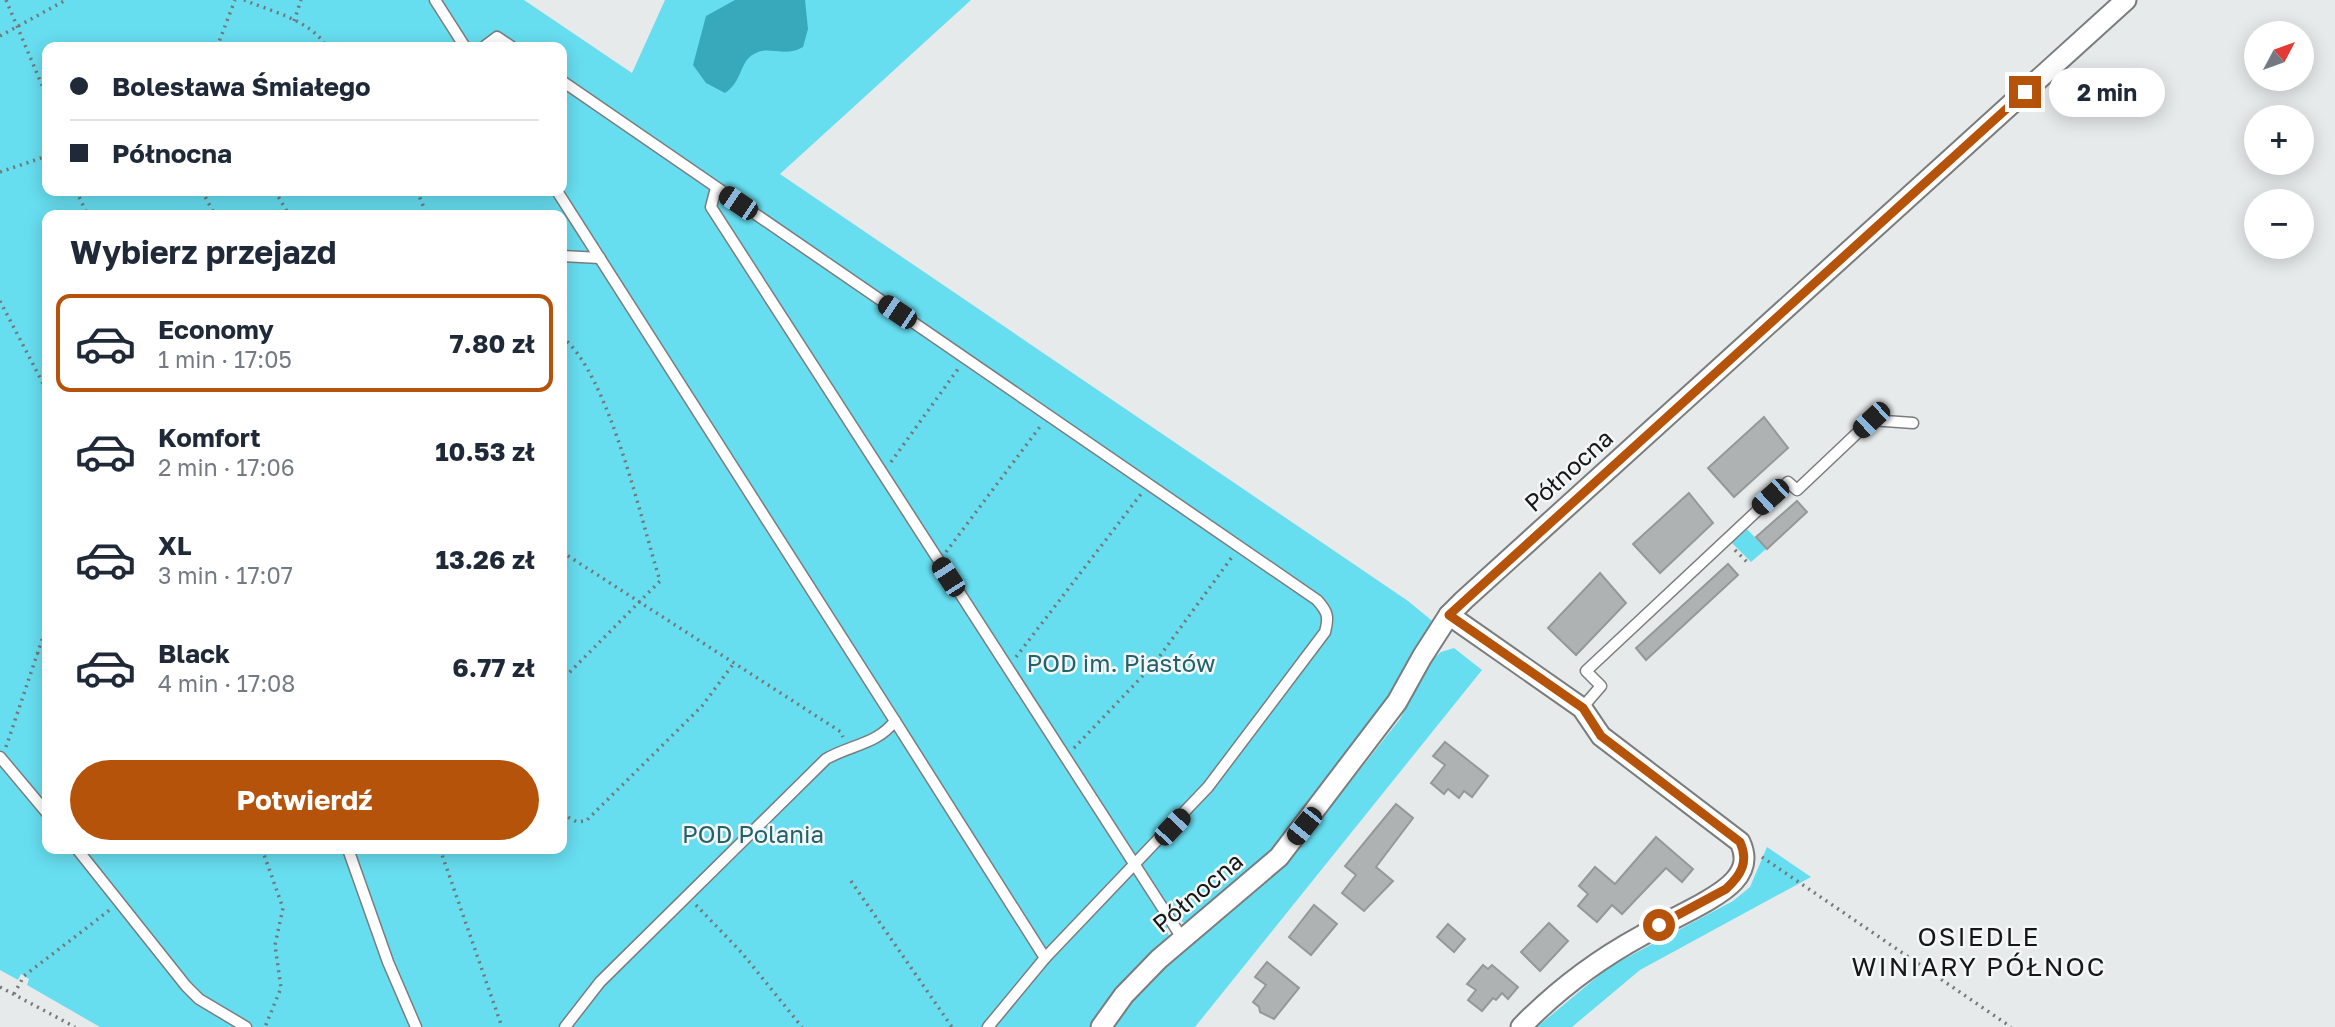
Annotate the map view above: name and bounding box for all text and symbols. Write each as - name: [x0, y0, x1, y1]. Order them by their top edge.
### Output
- north arrow: [2244, 21, 2314, 91]
- map controls: [2244, 21, 2314, 259]
- callout: 2 min: [2050, 68, 2165, 116]
- text: Bolesława Śmiałego: [112, 71, 371, 102]
- route end: [2009, 76, 2041, 108]
- text: 2 min: [2077, 78, 2137, 106]
- button: +: [2244, 105, 2314, 175]
- text: Północna: [112, 138, 232, 169]
- car: [715, 183, 762, 223]
- button: −: [2244, 189, 2314, 259]
- text: Wybierz przejazd: [70, 233, 336, 271]
- car: [874, 292, 921, 332]
- icon: car: [74, 312, 137, 375]
- text: Economy: [158, 314, 274, 345]
- text: 7.80 zł: [449, 328, 535, 359]
- text: 1 min · 17:05: [158, 345, 292, 373]
- car: [1849, 398, 1894, 442]
- icon: car: [74, 420, 137, 483]
- text: Komfort: [158, 422, 261, 453]
- street label: Północna: [1518, 423, 1618, 517]
- text: 10.53 zł: [435, 436, 535, 467]
- text: 2 min · 17:06: [158, 453, 295, 481]
- car: [1748, 475, 1793, 519]
- icon: car: [74, 528, 137, 591]
- text: XL: [158, 530, 192, 561]
- text: 13.26 zł: [436, 544, 535, 575]
- car: [928, 554, 969, 600]
- text: 3 min · 17:07: [158, 561, 293, 589]
- icon: car: [74, 636, 137, 699]
- text: Black: [158, 638, 230, 669]
- park label: POD im. Piastów: [1027, 648, 1215, 677]
- text: 6.77 zł: [452, 652, 535, 683]
- text: 4 min · 17:08: [158, 669, 295, 697]
- button: Potwierdź: [70, 760, 539, 840]
- car: [1283, 803, 1326, 849]
- car: [1150, 804, 1195, 850]
- park label: POD Polania: [682, 819, 824, 848]
- street label: Północna: [1146, 846, 1248, 938]
- route start: [1643, 909, 1675, 941]
- district label: OSIEDLE WINIARY PÓŁNOC: [1852, 921, 2106, 982]

